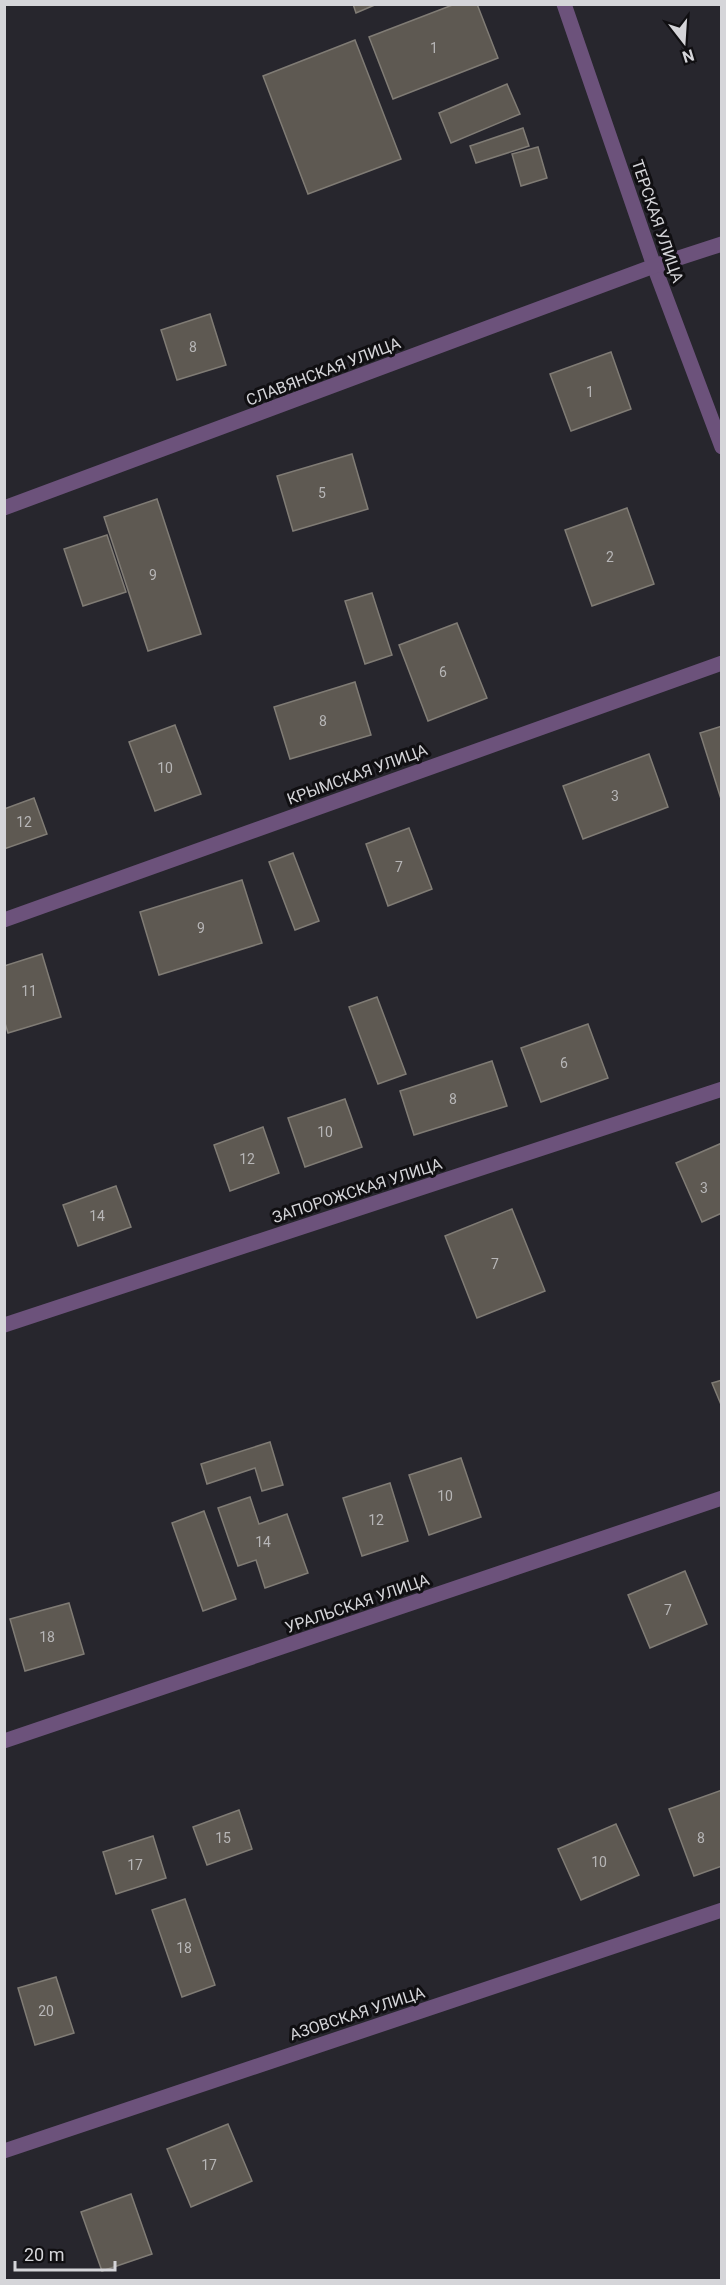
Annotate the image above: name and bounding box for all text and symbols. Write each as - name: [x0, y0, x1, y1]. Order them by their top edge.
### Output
- north arrow: [654, 12, 714, 72]
- house number: 1: [430, 40, 438, 56]
- text: N: [680, 45, 696, 67]
- street label: ТЕРСКАЯ УЛИЦА: [628, 157, 688, 286]
- street label: СЛАВЯНСКАЯ УЛИЦА: [243, 333, 404, 410]
- house number: 8: [189, 339, 197, 355]
- house number: 1: [586, 384, 594, 400]
- house number: 5: [318, 485, 326, 501]
- house number: 2: [606, 549, 614, 565]
- house number: 9: [149, 567, 157, 583]
- house number: 6: [439, 664, 447, 680]
- house number: 8: [319, 713, 327, 729]
- street label: КРЫМСКАЯ УЛИЦА: [284, 740, 431, 809]
- house number: 10: [157, 760, 173, 776]
- house number: 3: [611, 788, 619, 804]
- house number: 12: [16, 814, 32, 830]
- house number: 7: [395, 859, 403, 875]
- house number: 9: [197, 920, 205, 936]
- house number: 11: [21, 983, 37, 999]
- house number: 6: [560, 1055, 568, 1071]
- house number: 8: [449, 1091, 457, 1107]
- house number: 10: [317, 1124, 333, 1140]
- house number: 12: [239, 1151, 255, 1167]
- street label: ЗАПОРОЖСКАЯ УЛИЦА: [270, 1154, 445, 1227]
- house number: 3: [700, 1180, 708, 1196]
- house number: 14: [89, 1208, 105, 1224]
- house number: 7: [491, 1256, 499, 1272]
- house number: 10: [437, 1488, 453, 1504]
- house number: 12: [368, 1512, 384, 1528]
- house number: 14: [255, 1534, 271, 1550]
- street label: УРАЛЬСКАЯ УЛИЦА: [283, 1570, 432, 1637]
- house number: 7: [664, 1602, 672, 1618]
- house number: 18: [39, 1629, 55, 1645]
- house number: 15: [215, 1830, 231, 1846]
- house number: 8: [697, 1830, 705, 1846]
- house number: 10: [591, 1854, 607, 1870]
- house number: 17: [127, 1857, 143, 1873]
- house number: 18: [176, 1940, 192, 1956]
- street label: АЗОВСКАЯ УЛИЦА: [287, 1983, 428, 2044]
- house number: 20: [38, 2003, 54, 2019]
- house number: 17: [201, 2157, 217, 2173]
- scale bar: [15, 2234, 116, 2272]
- text: 20 m: [24, 2244, 64, 2265]

